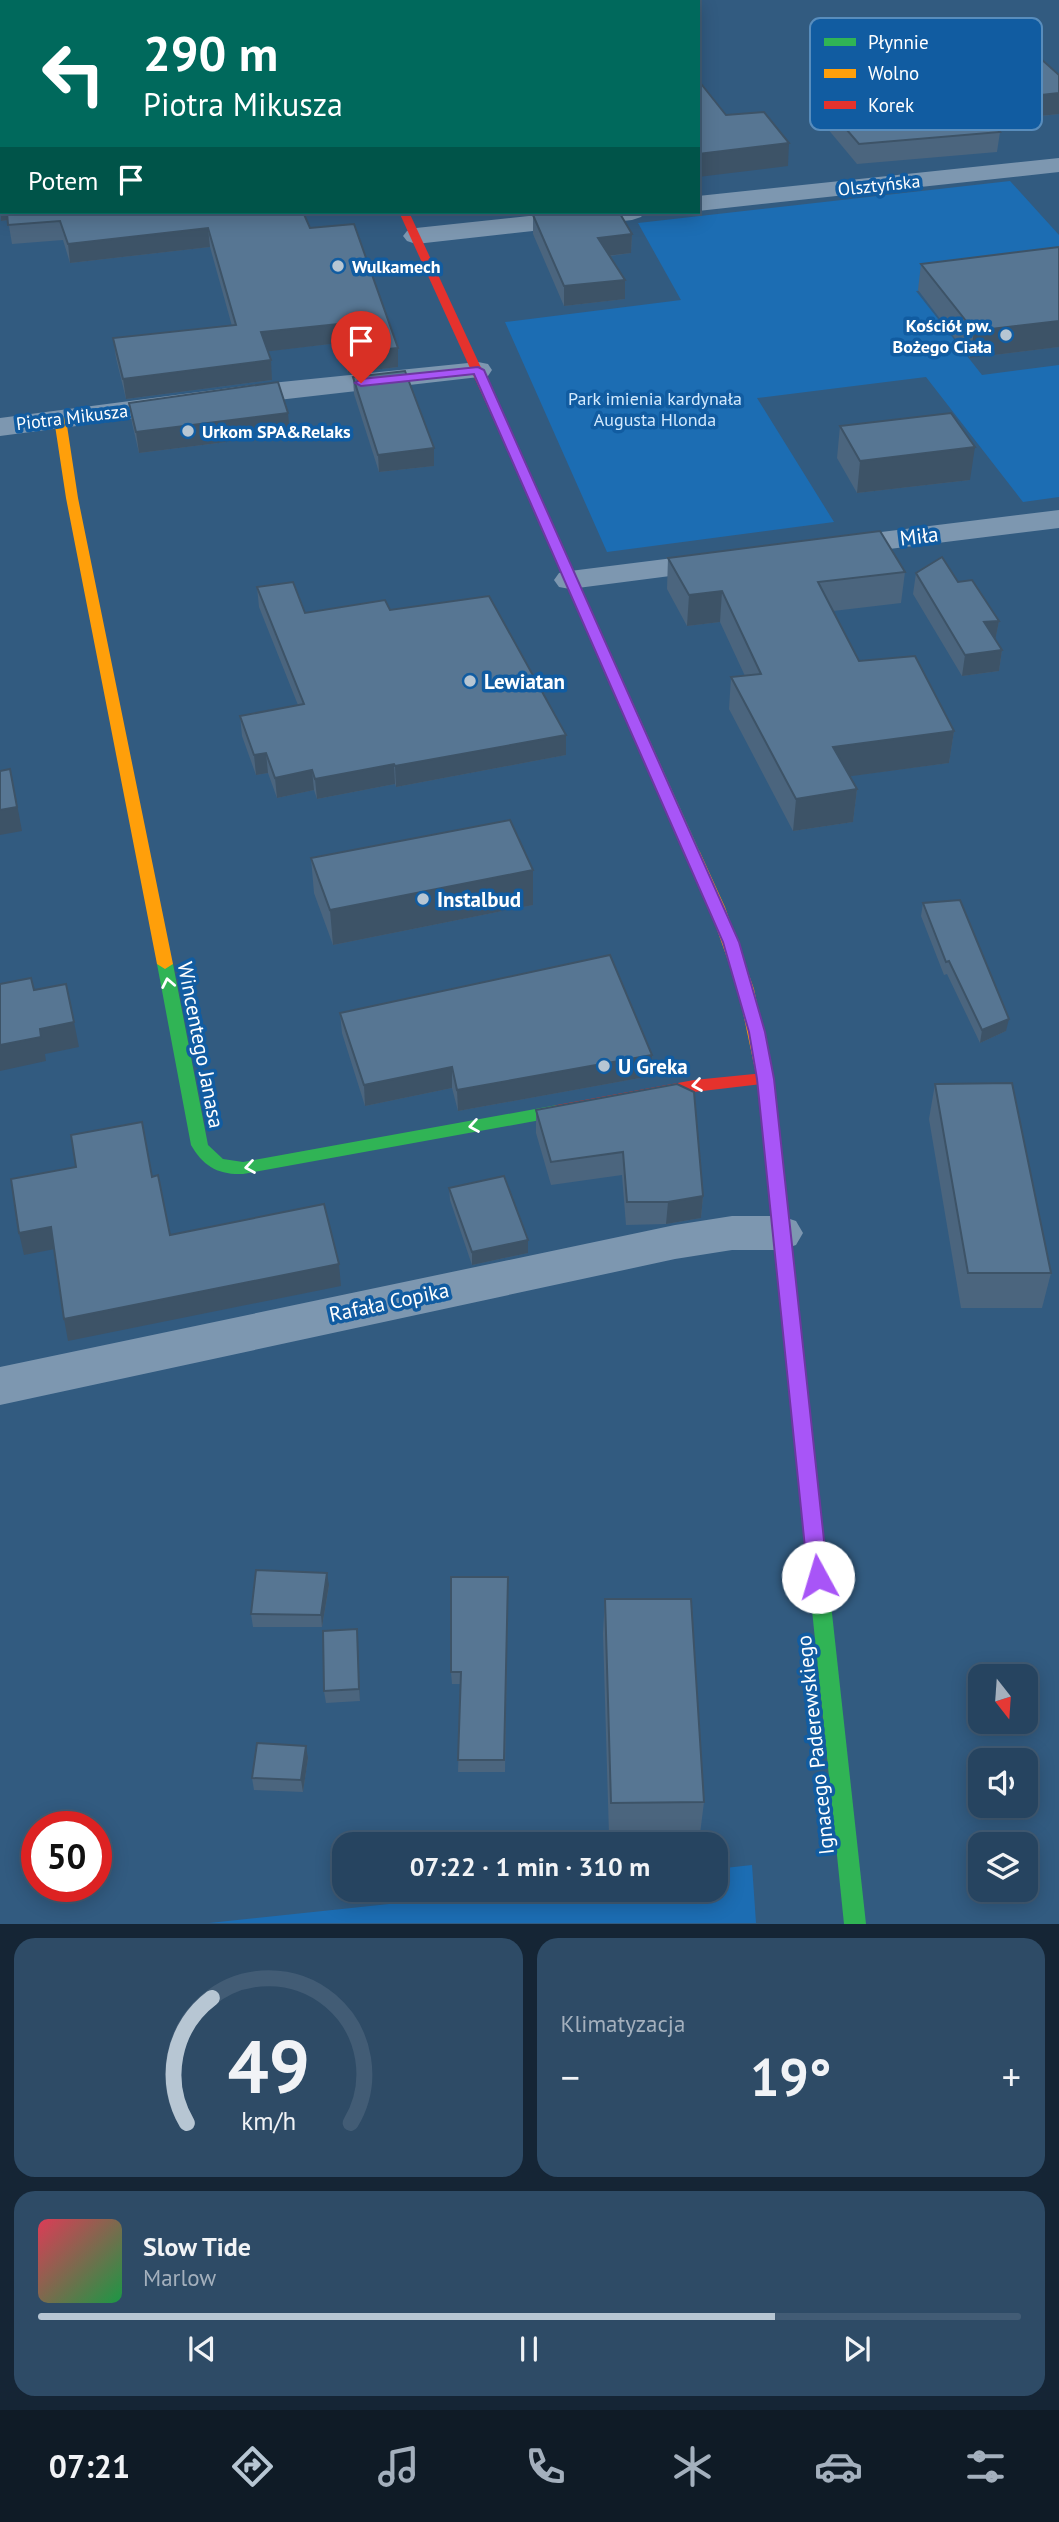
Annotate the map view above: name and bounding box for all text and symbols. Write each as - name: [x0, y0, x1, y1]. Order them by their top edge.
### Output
- legend: [810, 18, 1042, 130]
- text: 290 m: [143, 21, 278, 85]
- icon: left: [28, 28, 119, 119]
- text: Płynnie: [868, 30, 929, 54]
- text: Wolno: [868, 61, 919, 85]
- text: Piotra Mikusza: [143, 83, 343, 125]
- text: Korek: [868, 93, 914, 117]
- icon: arrive: [112, 161, 150, 199]
- text: Potem: [28, 164, 98, 197]
- street label: Olsztyńska: [837, 169, 921, 201]
- place label: Wulkamech: [352, 255, 441, 278]
- marker: Wulkamech: [330, 258, 346, 274]
- pin: [331, 311, 391, 383]
- place label: Kościół pw. Bożego Ciała: [893, 314, 992, 358]
- icon: arrive: [342, 322, 380, 360]
- marker: Kościół pw. Bożego Ciała: [998, 327, 1014, 343]
- park label: Park imienia kardynała Augusta Hlonda: [568, 387, 742, 431]
- street label: Piotra Mikusza: [15, 399, 129, 435]
- place label: Urkom SPA&Relaks: [202, 420, 351, 443]
- marker: Urkom SPA&Relaks: [180, 423, 196, 439]
- street label: Miła: [898, 520, 940, 552]
- place label: Lewiatan: [484, 668, 565, 695]
- marker: Lewiatan: [462, 673, 478, 689]
- place label: Instalbud: [437, 886, 521, 913]
- marker: Instalbud: [415, 891, 431, 907]
- street label: Wincentego Janasa: [172, 960, 230, 1130]
- one-way arrow: [161, 977, 176, 989]
- place label: U Greka: [618, 1053, 688, 1080]
- marker: U Greka: [596, 1058, 612, 1074]
- one-way arrow: [691, 1077, 703, 1092]
- one-way arrow: [468, 1118, 480, 1133]
- one-way arrow: [244, 1159, 256, 1174]
- street label: Rafała Copika: [327, 1276, 451, 1328]
- position arrow: [781, 1540, 855, 1614]
- street label: Ignacego Paderewskiego: [790, 1634, 840, 1856]
- north arrow: [968, 1664, 1038, 1734]
- map controls: [968, 1664, 1038, 1902]
- button: sound: [968, 1748, 1038, 1818]
- speed limit sign: 50: [21, 1811, 112, 1902]
- button: layers: [968, 1832, 1038, 1902]
- text: 07:22 · 1 min · 310 m: [410, 1850, 650, 1883]
- text: Klimatyzacja: [561, 2009, 685, 2038]
- text: 49: [227, 2020, 310, 2114]
- text: 19°: [750, 2043, 832, 2110]
- text: −: [561, 2052, 580, 2101]
- text: +: [1002, 2052, 1021, 2101]
- text: km/h: [241, 2105, 296, 2137]
- text: Slow Tide: [143, 2230, 251, 2263]
- text: Marlow: [143, 2263, 216, 2292]
- icon: previous: [183, 2330, 221, 2368]
- icon: pause: [510, 2330, 548, 2368]
- icon: next: [838, 2330, 876, 2368]
- icon: directions: [228, 2442, 277, 2491]
- icon: music: [374, 2442, 423, 2491]
- icon: phone: [521, 2442, 570, 2491]
- icon: climate: [668, 2442, 717, 2491]
- icon: car: [814, 2442, 863, 2491]
- icon: filters: [961, 2442, 1010, 2491]
- text: 07:21: [49, 2445, 130, 2487]

